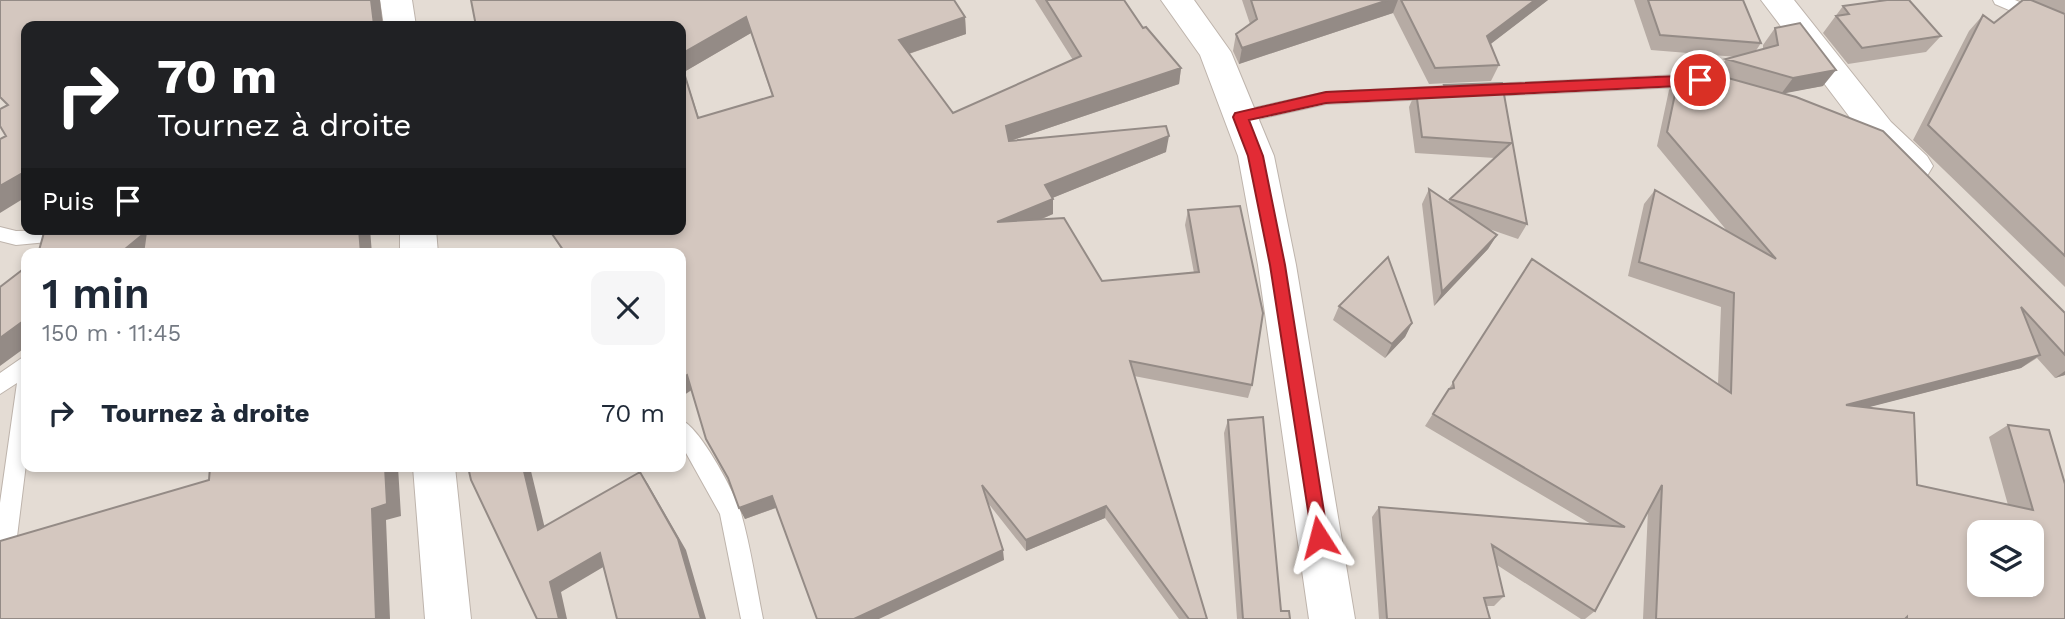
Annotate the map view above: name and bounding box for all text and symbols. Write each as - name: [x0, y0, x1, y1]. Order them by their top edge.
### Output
- text: 70 m: [157, 47, 277, 105]
- icon: right: [42, 49, 133, 140]
- pin: [1670, 50, 1730, 110]
- icon: arrive: [1681, 61, 1719, 99]
- text: Tournez à droite: [157, 106, 412, 144]
- icon: arrive: [109, 182, 147, 220]
- text: Puis: [42, 186, 95, 216]
- text: 1 min: [42, 269, 150, 318]
- button: close: [591, 271, 665, 345]
- text: 150 m · 11:45: [42, 320, 181, 347]
- icon: right: [42, 394, 80, 432]
- text: Tournez à droite: [101, 398, 310, 428]
- text: 70 m: [601, 398, 665, 428]
- position arrow: [1282, 500, 1356, 574]
- map controls: [1967, 520, 2044, 597]
- button: layers: [1967, 520, 2044, 597]

